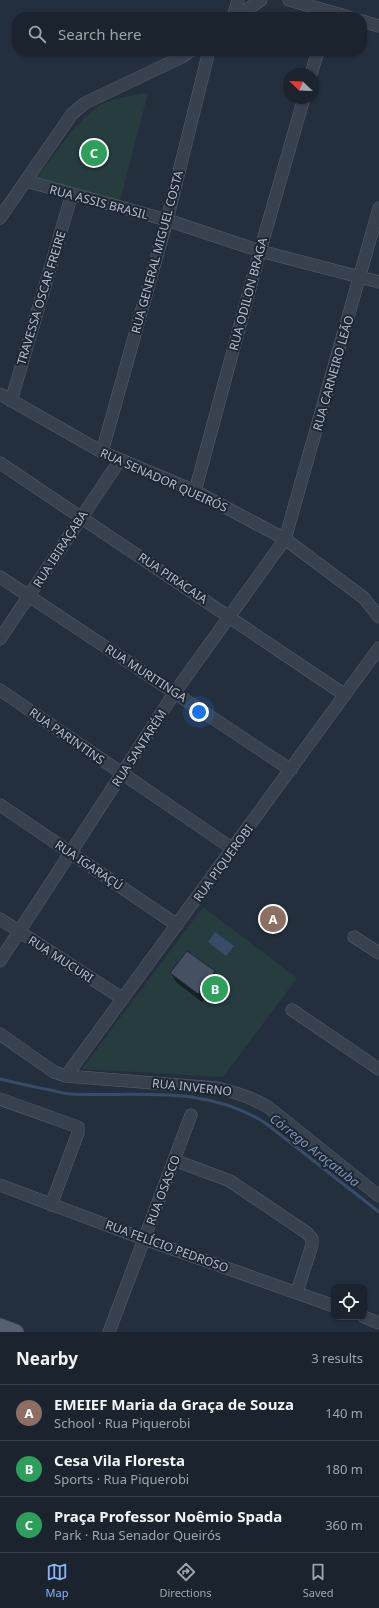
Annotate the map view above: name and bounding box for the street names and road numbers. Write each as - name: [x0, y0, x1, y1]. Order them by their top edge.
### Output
- street label: RUA GENERAL MIGUEL COSTA: [127, 168, 187, 335]
- street label: RUA ASSIS BRASIL: [48, 181, 150, 223]
- street label: TRAVESSA OSCAR FREIRE: [12, 229, 70, 367]
- street label: RUA ODILON BRAGA: [225, 236, 271, 352]
- street label: RUA CARNEIRO LEÃO: [308, 313, 358, 433]
- street label: RUA SENADOR QUEIRÓS: [98, 444, 231, 516]
- street label: RUA IBIRAÇABA: [29, 507, 91, 591]
- street label: RUA PIRACAIA: [135, 549, 211, 608]
- street label: RUA MURITINGA: [102, 640, 190, 706]
- street label: RUA PARINTINS: [26, 704, 108, 769]
- street label: RUA SANTARÉM: [108, 706, 170, 790]
- street label: RUA PIQUEROBI: [189, 821, 257, 905]
- street label: RUA IGARAÇÚ: [52, 836, 126, 894]
- street label: RUA MUCURI: [25, 932, 97, 986]
- street label: RUA INVERNO: [151, 1074, 233, 1100]
- street label: RUA OSASCO: [142, 1152, 184, 1228]
- street label: RUA FELÍCIO PEDROSO: [103, 1216, 231, 1276]

